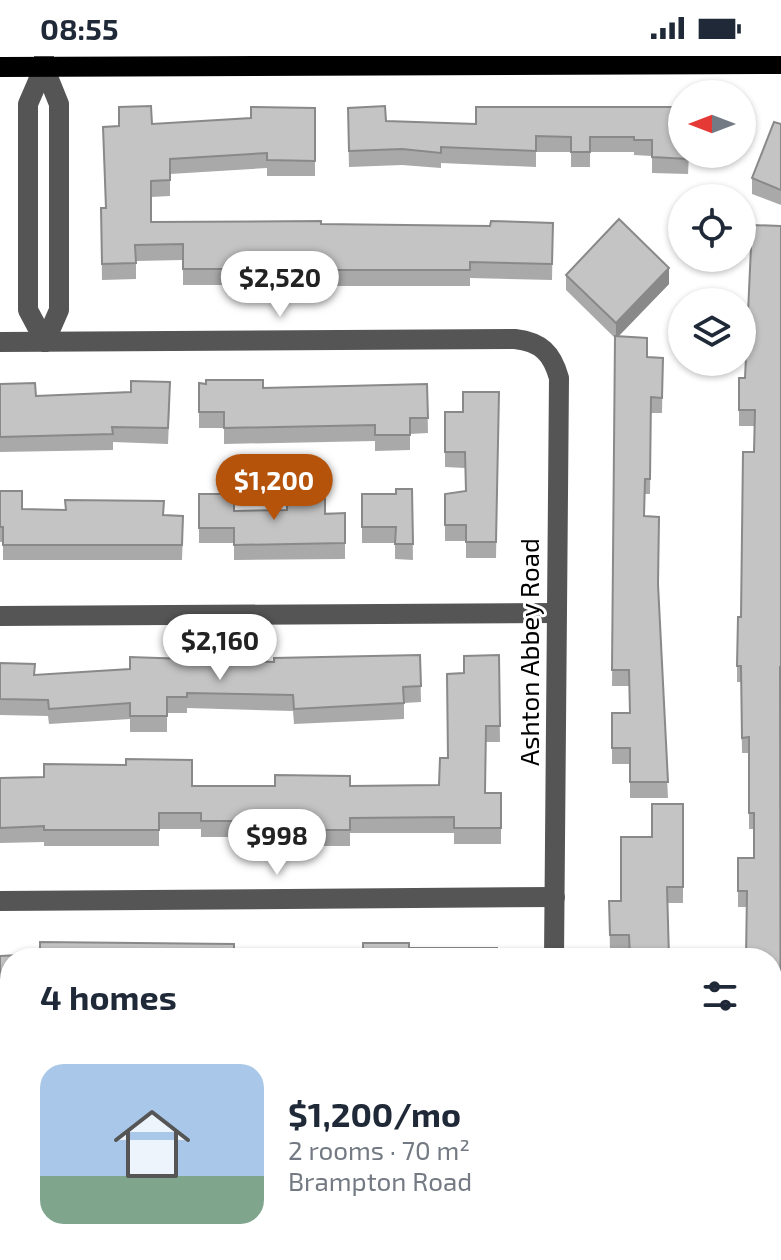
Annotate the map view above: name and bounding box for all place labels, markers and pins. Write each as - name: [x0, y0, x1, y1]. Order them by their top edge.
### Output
- pin: $2,520: [215, 251, 345, 319]
- pin: $1,200: [209, 454, 339, 522]
- pin: $2,160: [155, 614, 285, 682]
- pin: $998: [230, 809, 324, 877]

